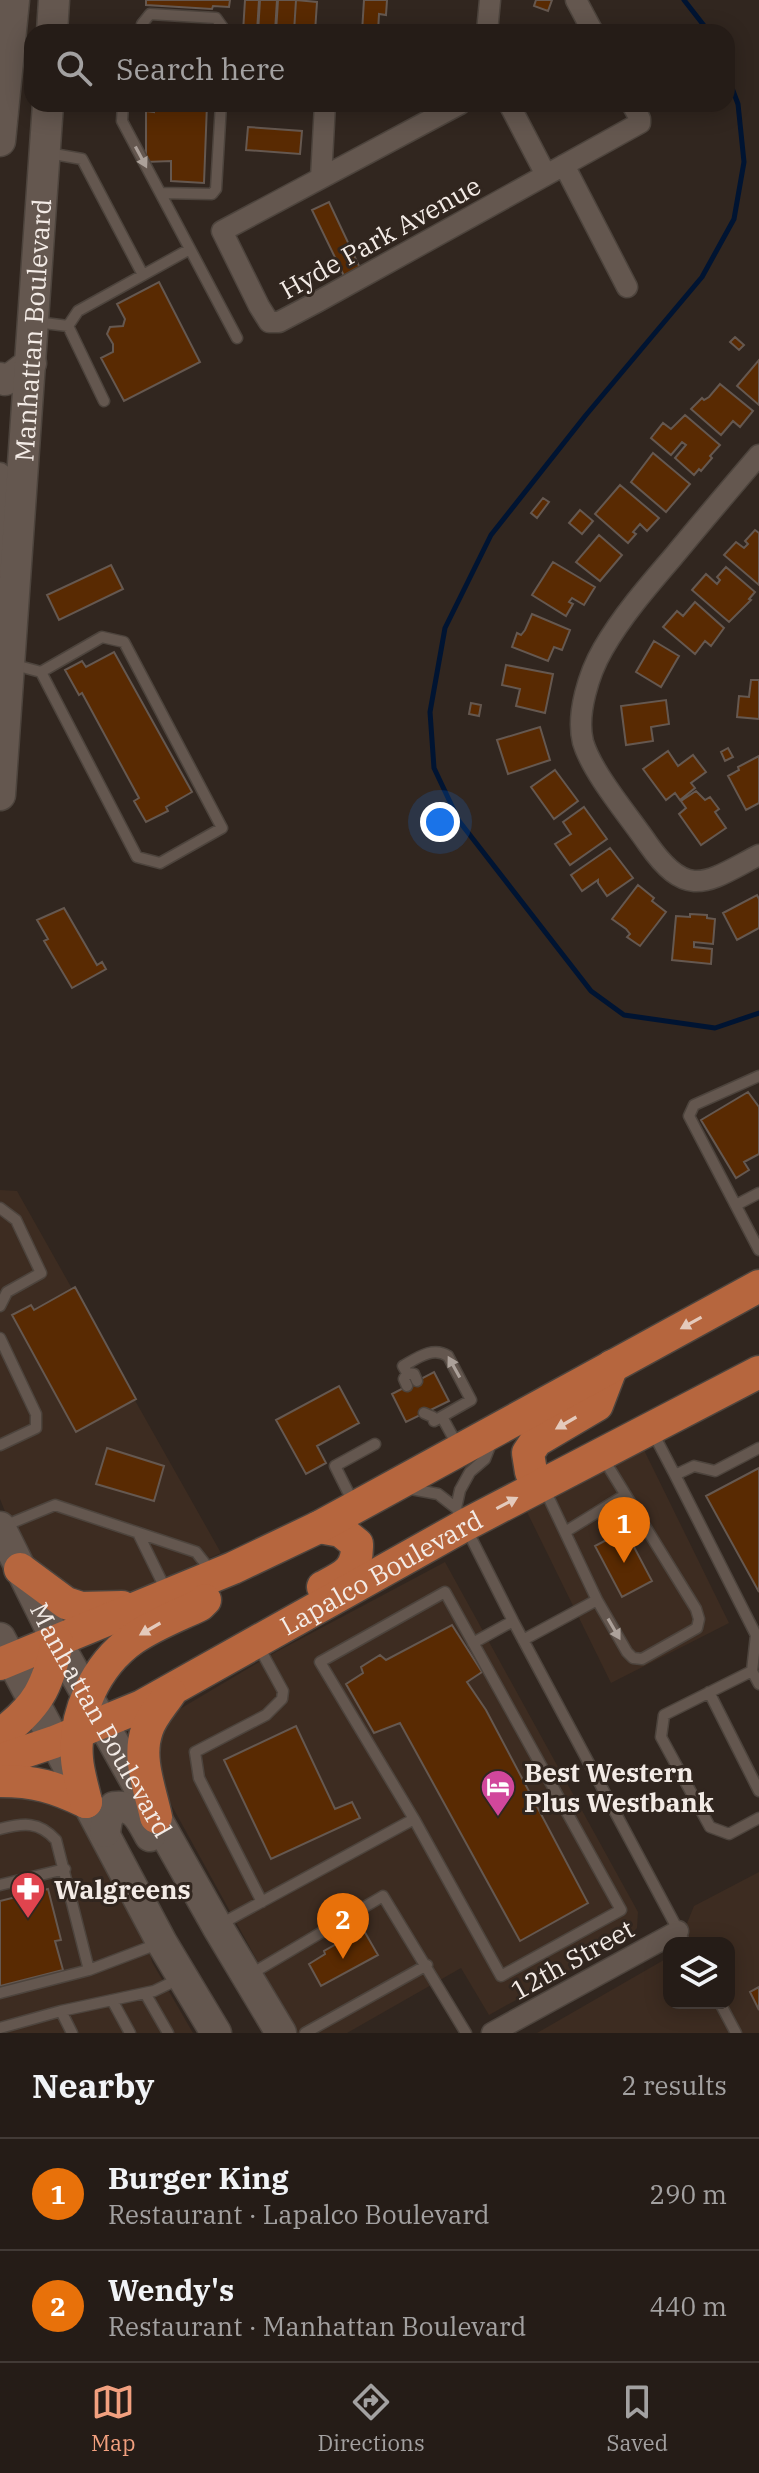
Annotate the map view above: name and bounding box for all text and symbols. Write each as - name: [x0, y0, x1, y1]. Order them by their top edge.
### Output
- search box: [24, 24, 735, 112]
- icon: search: [52, 46, 96, 90]
- text: Search here: [116, 49, 285, 88]
- one-way arrow: [134, 146, 148, 168]
- street label: Hyde Park Avenue: [274, 168, 486, 306]
- street label: Manhattan Boulevard: [6, 197, 58, 463]
- your location: [420, 802, 460, 842]
- one-way arrow: [679, 1317, 702, 1330]
- one-way arrow: [447, 1356, 460, 1379]
- one-way arrow: [554, 1416, 577, 1430]
- one-way arrow: [496, 1496, 519, 1509]
- pin: 1: [598, 1497, 650, 1563]
- street label: Lapalco Boulevard: [274, 1502, 488, 1642]
- street label: Manhattan Boulevard: [23, 1597, 181, 1843]
- one-way arrow: [607, 1618, 621, 1640]
- one-way arrow: [138, 1622, 161, 1636]
- place label: Best Western Plus Westbank: [524, 1755, 715, 1819]
- hotel icon: Best Western Plus Westbank: [479, 1768, 517, 1818]
- pharmacy icon: Walgreens: [9, 1870, 47, 1920]
- place label: Walgreens: [54, 1872, 191, 1906]
- pin: 2: [317, 1893, 369, 1959]
- street label: 12th Street: [504, 1911, 640, 2007]
- map controls: [663, 1937, 735, 2009]
- button: layers: [663, 1937, 735, 2009]
- text: Nearby: [32, 2063, 154, 2107]
- text: 2 results: [621, 2068, 727, 2102]
- text: Burger King: [108, 2158, 289, 2197]
- text: 1: [50, 2177, 66, 2211]
- text: 290 m: [649, 2177, 727, 2211]
- text: Restaurant · Lapalco Boulevard: [108, 2197, 490, 2231]
- text: Wendy's: [108, 2270, 234, 2309]
- text: 2: [50, 2289, 66, 2323]
- text: 440 m: [649, 2289, 727, 2323]
- text: Restaurant · Manhattan Boulevard: [108, 2309, 526, 2343]
- tab: Map: [91, 2380, 136, 2457]
- tab: Directions: [317, 2380, 425, 2457]
- tab: Saved: [606, 2380, 668, 2457]

